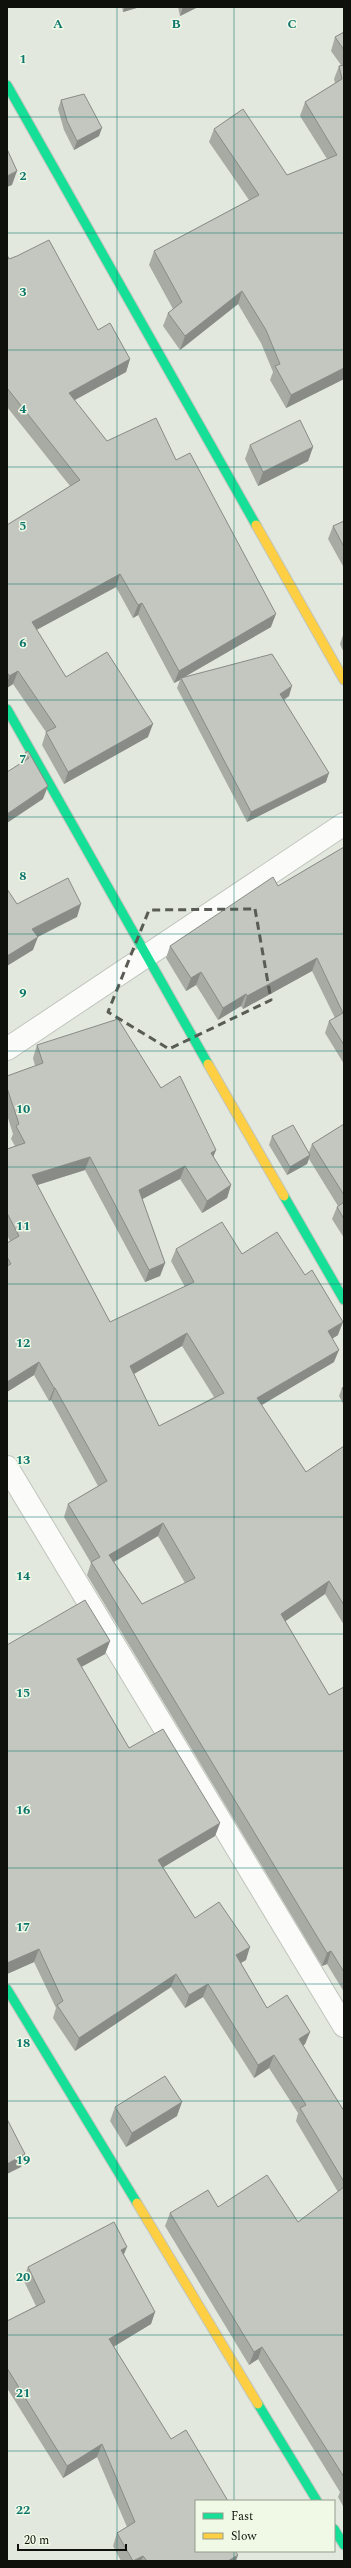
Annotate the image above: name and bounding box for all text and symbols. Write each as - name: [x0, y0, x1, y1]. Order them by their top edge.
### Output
- text: A: [53, 14, 63, 34]
- text: B: [171, 14, 181, 34]
- text: C: [287, 14, 297, 34]
- text: 1: [19, 49, 27, 69]
- text: 2: [19, 166, 27, 186]
- text: 3: [19, 282, 27, 302]
- text: 4: [19, 399, 27, 419]
- text: 5: [19, 516, 27, 536]
- text: 6: [19, 633, 27, 653]
- text: 7: [19, 749, 27, 769]
- text: 8: [19, 866, 27, 886]
- text: 9: [19, 983, 27, 1003]
- text: 10: [16, 1099, 30, 1119]
- text: 11: [16, 1216, 30, 1236]
- text: 12: [16, 1333, 30, 1353]
- text: 13: [16, 1450, 30, 1470]
- text: 14: [16, 1566, 31, 1586]
- text: 15: [16, 1683, 30, 1703]
- text: 16: [16, 1800, 30, 1820]
- text: 17: [16, 1917, 30, 1937]
- text: 18: [16, 2033, 30, 2053]
- text: 19: [16, 2150, 30, 2170]
- text: 20: [16, 2267, 30, 2287]
- text: 21: [16, 2383, 30, 2403]
- text: 22: [16, 2500, 30, 2520]
- legend: [195, 2500, 335, 2552]
- text: Fast: [231, 2507, 253, 2526]
- scale bar: [18, 2526, 126, 2552]
- text: Slow: [231, 2527, 257, 2546]
- text: 20 m: [24, 2531, 49, 2550]

